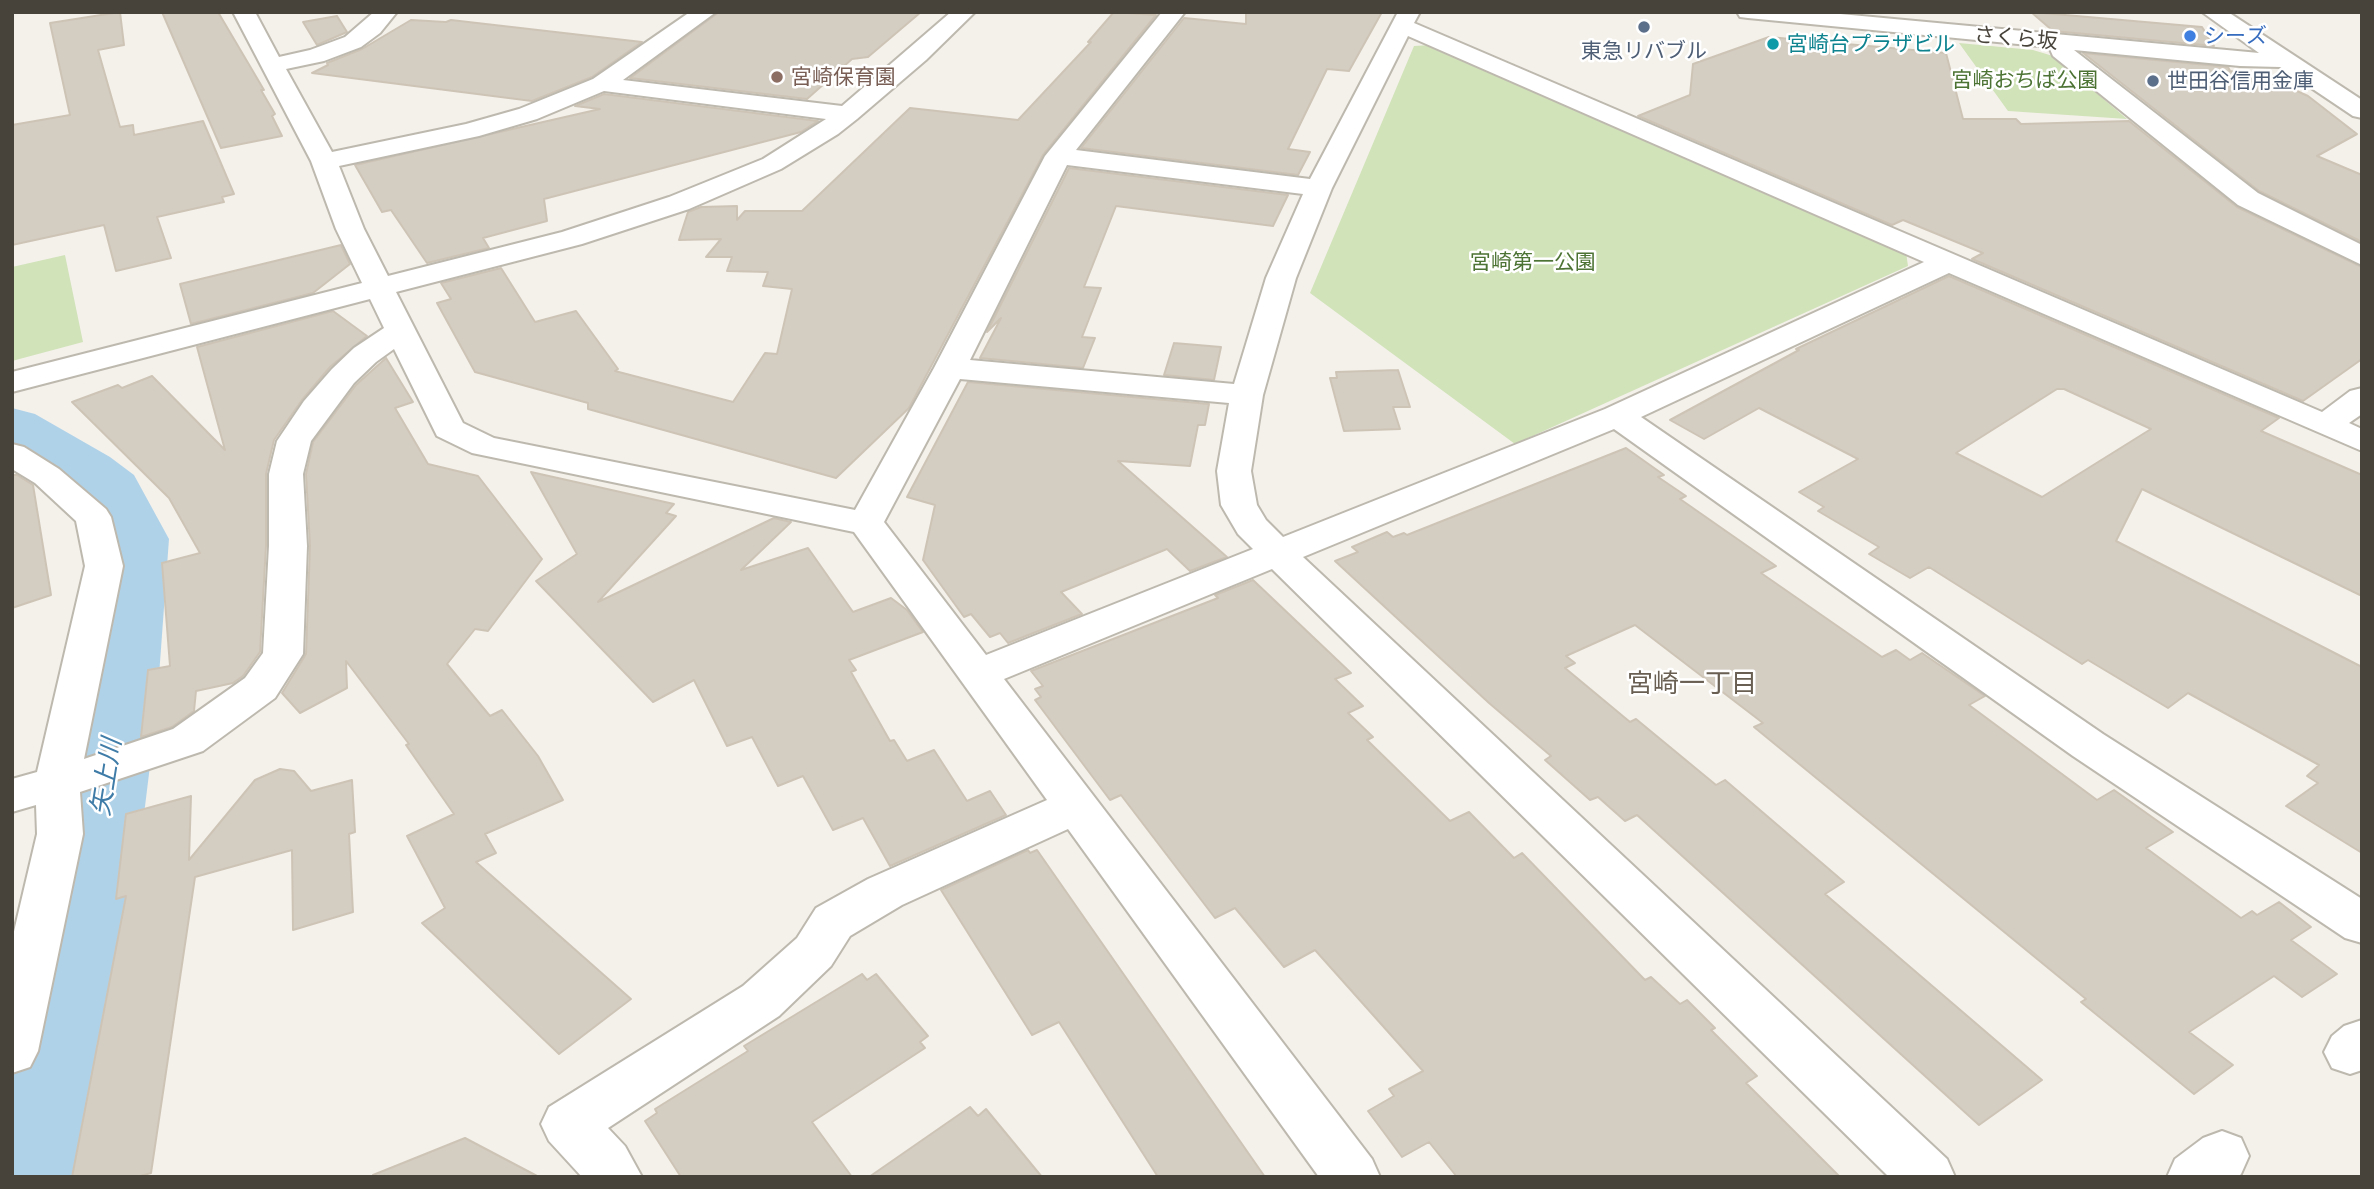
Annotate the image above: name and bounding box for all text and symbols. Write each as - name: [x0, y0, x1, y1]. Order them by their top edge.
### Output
- marker: 東急リバブル: [1636, 19, 1652, 35]
- street label: さくら坂: [1973, 22, 2059, 54]
- place label: シーズ: [2204, 23, 2267, 49]
- marker: シーズ: [2182, 28, 2198, 44]
- place label: 宮崎台プラザビル: [1787, 31, 1955, 57]
- marker: 宮崎台プラザビル: [1765, 36, 1781, 52]
- place label: 東急リバブル: [1581, 38, 1707, 64]
- place label: 宮崎保育園: [791, 64, 896, 90]
- park label: 宮崎おちば公園: [1952, 67, 2098, 93]
- place label: 世田谷信用金庫: [2167, 68, 2314, 94]
- marker: 宮崎保育園: [769, 69, 785, 85]
- marker: 世田谷信用金庫: [2145, 73, 2161, 89]
- park label: 宮崎第一公園: [1470, 249, 1596, 275]
- district label: 宮崎一丁目: [1627, 667, 1757, 699]
- water label: 矢上川: [84, 736, 128, 818]

